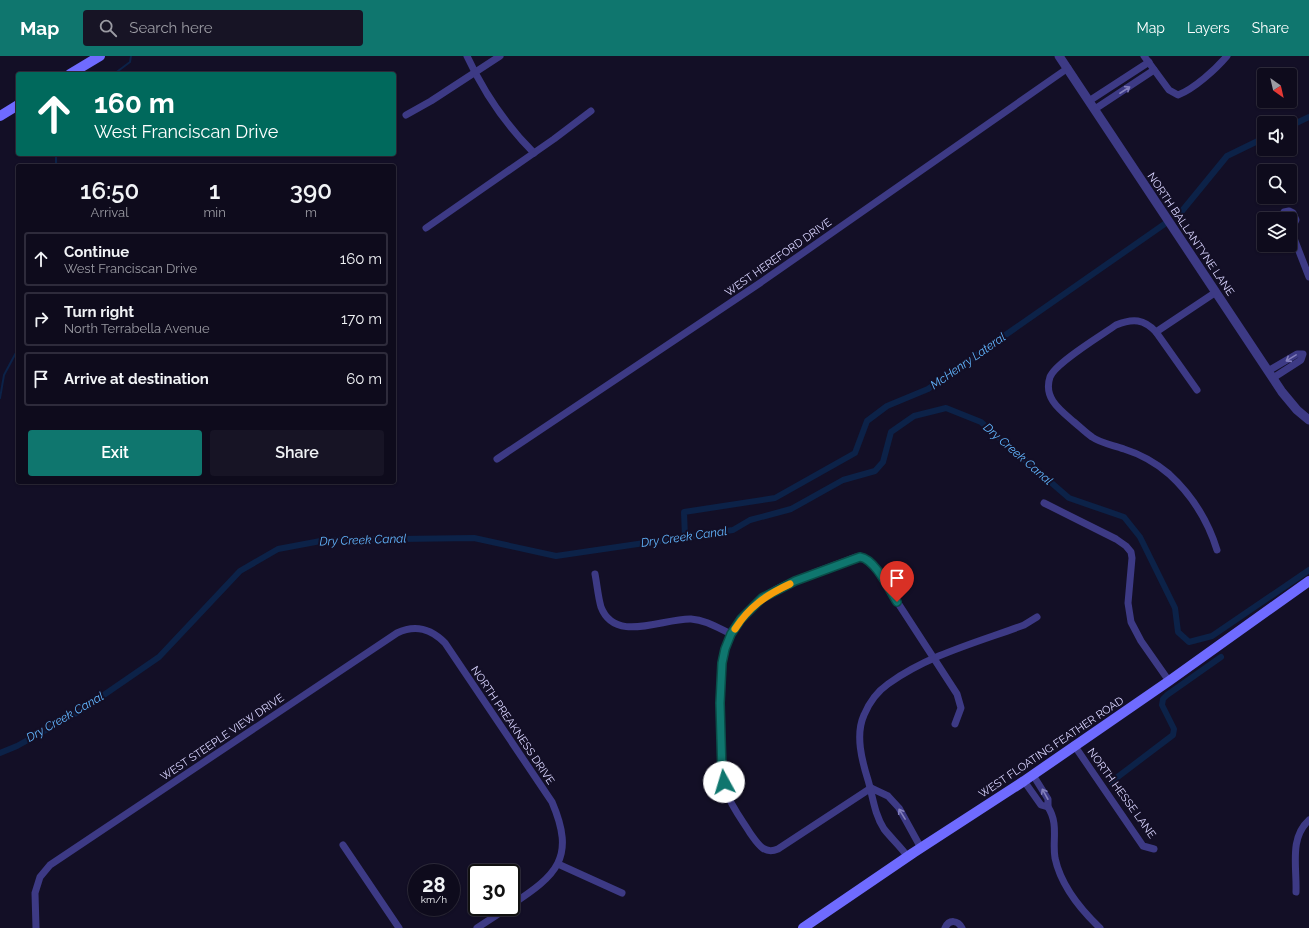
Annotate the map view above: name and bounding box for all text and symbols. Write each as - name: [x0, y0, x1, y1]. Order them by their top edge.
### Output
- search box: [83, 10, 363, 46]
- text: Map: [20, 17, 59, 39]
- icon: search: [97, 17, 119, 39]
- text: Search here: [129, 19, 213, 37]
- text: Map: [1137, 20, 1165, 36]
- text: Layers: [1187, 20, 1230, 36]
- text: Share: [1252, 20, 1289, 36]
- north arrow: [1257, 68, 1297, 108]
- map controls: [1257, 68, 1297, 252]
- one-way arrow: [1119, 85, 1130, 94]
- text: 160 m: [94, 87, 175, 120]
- icon: ahead: [28, 88, 80, 140]
- button: sound: [1257, 116, 1297, 156]
- text: West Franciscan Drive: [94, 121, 278, 142]
- button: search: [1257, 164, 1297, 204]
- street label: NORTH BALLANTYNE LANE: [1144, 170, 1237, 299]
- text: 16:50: [80, 176, 139, 205]
- text: 1: [209, 176, 220, 205]
- text: 390: [290, 176, 332, 205]
- text: Arrival: [91, 205, 129, 220]
- text: min: [203, 205, 226, 220]
- text: m: [305, 205, 317, 220]
- button: layers: [1257, 212, 1297, 252]
- street label: WEST HEREFORD DRIVE: [723, 215, 834, 299]
- text: Continue: [64, 243, 129, 261]
- icon: ahead: [30, 248, 52, 270]
- text: 160 m: [340, 250, 382, 268]
- text: West Franciscan Drive: [64, 261, 197, 276]
- text: Turn right: [64, 303, 134, 321]
- icon: right: [30, 308, 52, 330]
- text: 170 m: [341, 310, 382, 328]
- text: North Terrabella Avenue: [64, 321, 210, 336]
- water label: McHenry Lateral: [928, 330, 1008, 392]
- one-way arrow: [1285, 354, 1297, 362]
- icon: arrive: [30, 368, 52, 390]
- text: Arrive at destination: [64, 370, 209, 388]
- text: 60 m: [346, 370, 382, 388]
- water label: Dry Creek Canal: [981, 420, 1055, 488]
- button: Exit: [28, 430, 202, 476]
- button: Share: [210, 430, 384, 476]
- water label: Dry Creek Canal: [640, 524, 728, 550]
- water label: Dry Creek Canal: [319, 531, 407, 549]
- pin: [880, 561, 914, 602]
- icon: arrive: [886, 567, 908, 589]
- street label: NORTH PREAKNESS DRIVE: [468, 664, 557, 787]
- water label: Dry Creek Canal: [24, 689, 106, 745]
- street label: WEST STEEPLE VIEW DRIVE: [158, 691, 287, 784]
- street label: WEST FLOATING FEATHER ROAD: [976, 694, 1126, 801]
- street label: NORTH HESSE LANE: [1085, 746, 1159, 841]
- position arrow: [703, 761, 745, 803]
- one-way arrow: [1040, 788, 1048, 800]
- one-way arrow: [898, 809, 906, 820]
- speed limit sign: 30: [468, 864, 520, 916]
- text: 28: [422, 873, 446, 897]
- text: km/h: [421, 894, 447, 905]

